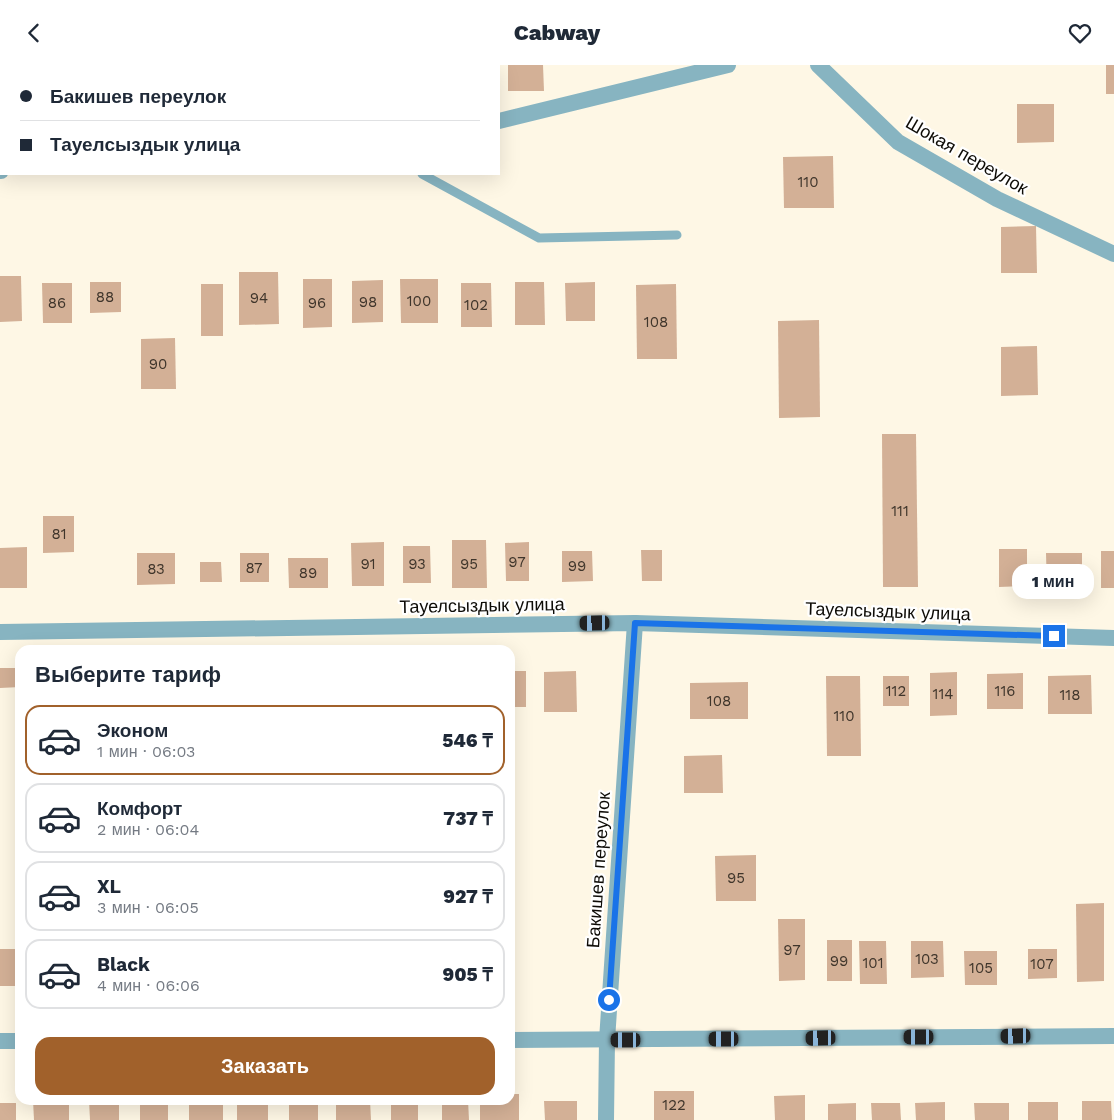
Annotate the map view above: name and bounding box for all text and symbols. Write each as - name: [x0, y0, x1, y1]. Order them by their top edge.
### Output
- icon: back: [20, 19, 48, 47]
- icon: heart: [1066, 19, 1094, 47]
- text: Cabway: [514, 20, 600, 45]
- text: Бакишев переулок: [50, 85, 226, 108]
- street label: Шокая переулок: [902, 112, 1032, 199]
- text: Тауелсыздык улица: [50, 133, 240, 156]
- house number: 110: [797, 173, 819, 191]
- house number: 88: [96, 288, 114, 306]
- house number: 94: [250, 289, 268, 307]
- house number: 100: [407, 292, 431, 310]
- house number: 98: [359, 293, 377, 311]
- house number: 86: [48, 294, 66, 312]
- house number: 96: [308, 294, 326, 312]
- house number: 102: [464, 296, 488, 314]
- house number: 108: [644, 313, 668, 331]
- house number: 90: [149, 355, 167, 373]
- house number: 111: [891, 502, 909, 520]
- house number: 81: [51, 525, 67, 543]
- house number: 97: [508, 553, 526, 571]
- house number: 91: [360, 555, 376, 573]
- house number: 93: [408, 555, 426, 573]
- house number: 95: [460, 555, 478, 573]
- house number: 99: [568, 557, 586, 575]
- house number: 87: [245, 559, 263, 577]
- house number: 83: [147, 560, 165, 578]
- callout: 1 мин: [1013, 563, 1095, 599]
- house number: 89: [299, 564, 317, 582]
- text: 1 мин: [1032, 572, 1074, 591]
- street label: Тауелсыздык улица: [399, 593, 566, 617]
- street label: Тауелсыздык улица: [805, 598, 972, 624]
- car: [579, 615, 610, 631]
- route end: [1043, 625, 1065, 647]
- text: Выберите тариф: [35, 662, 221, 687]
- house number: 112: [886, 682, 906, 700]
- house number: 116: [995, 682, 1015, 700]
- house number: 114: [933, 685, 953, 703]
- house number: 118: [1060, 686, 1080, 704]
- house number: 108: [707, 692, 731, 710]
- house number: 110: [833, 707, 855, 725]
- icon: car: [37, 718, 82, 763]
- text: Эконом: [97, 719, 168, 742]
- text: 546 ₸: [442, 729, 493, 752]
- text: 1 мин · 06:03: [97, 742, 195, 761]
- street label: Бакишев переулок: [582, 791, 614, 949]
- icon: car: [37, 796, 82, 841]
- text: Комфорт: [97, 797, 182, 820]
- text: 737 ₸: [443, 807, 493, 830]
- text: 2 мин · 06:04: [97, 820, 199, 839]
- house number: 95: [727, 869, 745, 887]
- icon: car: [37, 874, 82, 919]
- text: XL: [97, 875, 121, 898]
- text: 927 ₸: [443, 885, 493, 908]
- text: 3 мин · 06:05: [97, 898, 199, 917]
- house number: 97: [783, 941, 801, 959]
- house number: 103: [915, 950, 939, 968]
- icon: car: [37, 952, 82, 997]
- house number: 99: [830, 952, 848, 970]
- text: Black: [97, 953, 150, 976]
- house number: 101: [862, 954, 884, 972]
- house number: 107: [1030, 955, 1054, 973]
- house number: 105: [969, 959, 993, 977]
- text: 905 ₸: [443, 963, 493, 986]
- text: 4 мин · 06:06: [97, 976, 200, 995]
- route start: [598, 989, 620, 1011]
- car: [1000, 1028, 1031, 1044]
- car: [805, 1030, 836, 1046]
- car: [904, 1030, 934, 1045]
- car: [709, 1032, 739, 1047]
- car: [611, 1033, 641, 1048]
- button: Заказать: [35, 1037, 495, 1095]
- house number: 122: [662, 1096, 686, 1114]

